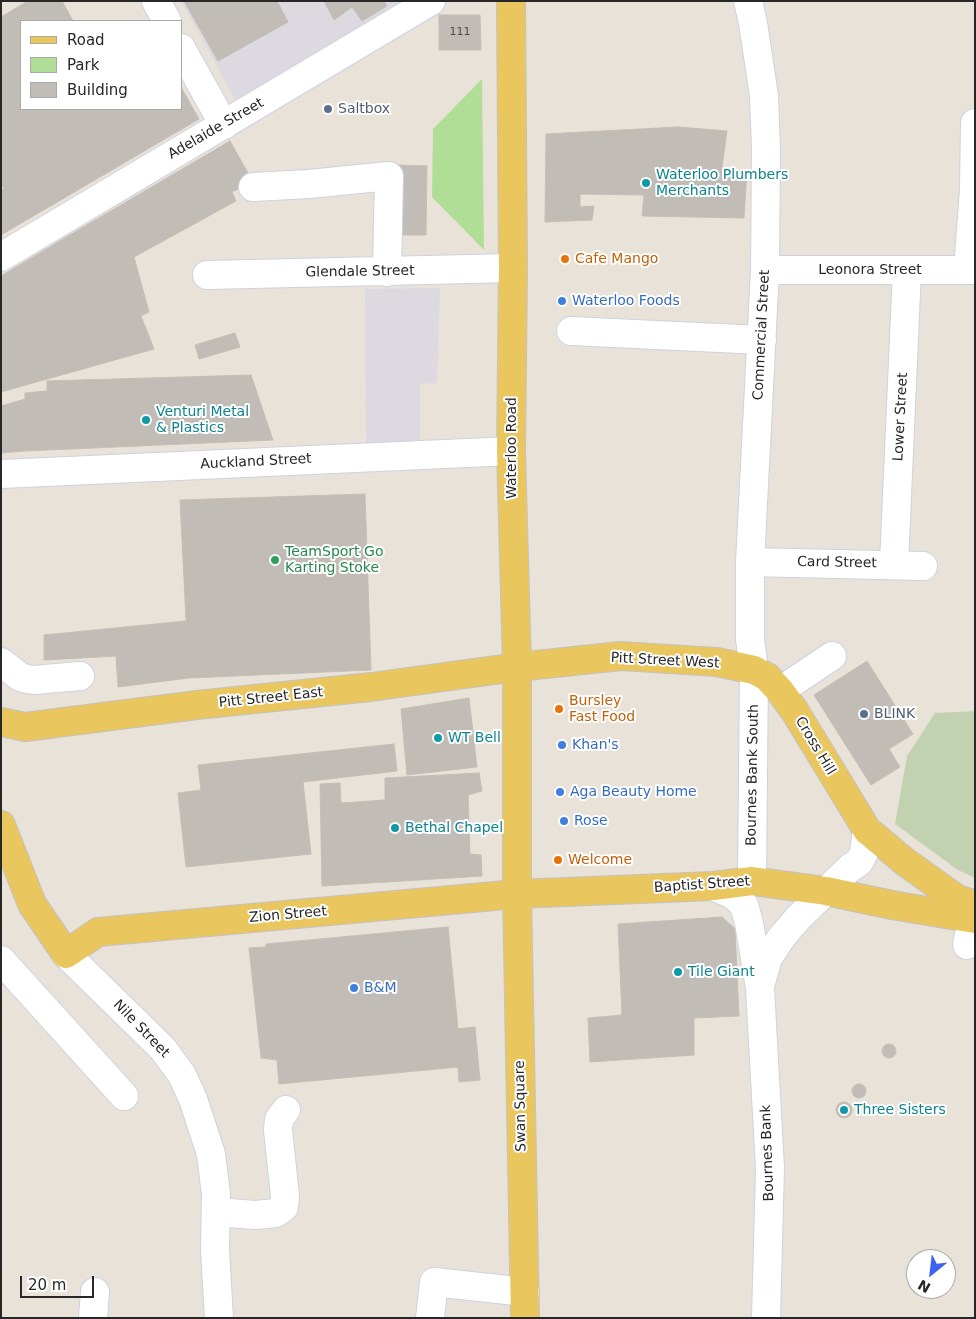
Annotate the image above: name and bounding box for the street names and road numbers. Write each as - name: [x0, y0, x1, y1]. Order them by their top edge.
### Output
- street label: Adelaide Street: [165, 95, 267, 163]
- street label: Leonora Street: [818, 262, 922, 278]
- street label: Glendale Street: [305, 263, 415, 281]
- street label: Commercial Street: [750, 269, 774, 401]
- street label: Lower Street: [890, 372, 912, 462]
- street label: Waterloo Road: [504, 397, 520, 499]
- street label: Auckland Street: [200, 451, 312, 473]
- street label: Card Street: [797, 554, 877, 572]
- street label: Pitt Street West: [610, 650, 720, 672]
- street label: Pitt Street East: [218, 684, 324, 712]
- street label: Bournes Bank South: [743, 704, 763, 846]
- street label: Cross Hill: [791, 714, 839, 778]
- street label: Baptist Street: [653, 873, 751, 897]
- street label: Zion Street: [248, 903, 328, 927]
- street label: Nile Street: [109, 997, 173, 1061]
- street label: Swan Square: [512, 1060, 530, 1152]
- street label: Bournes Bank: [758, 1104, 778, 1202]

